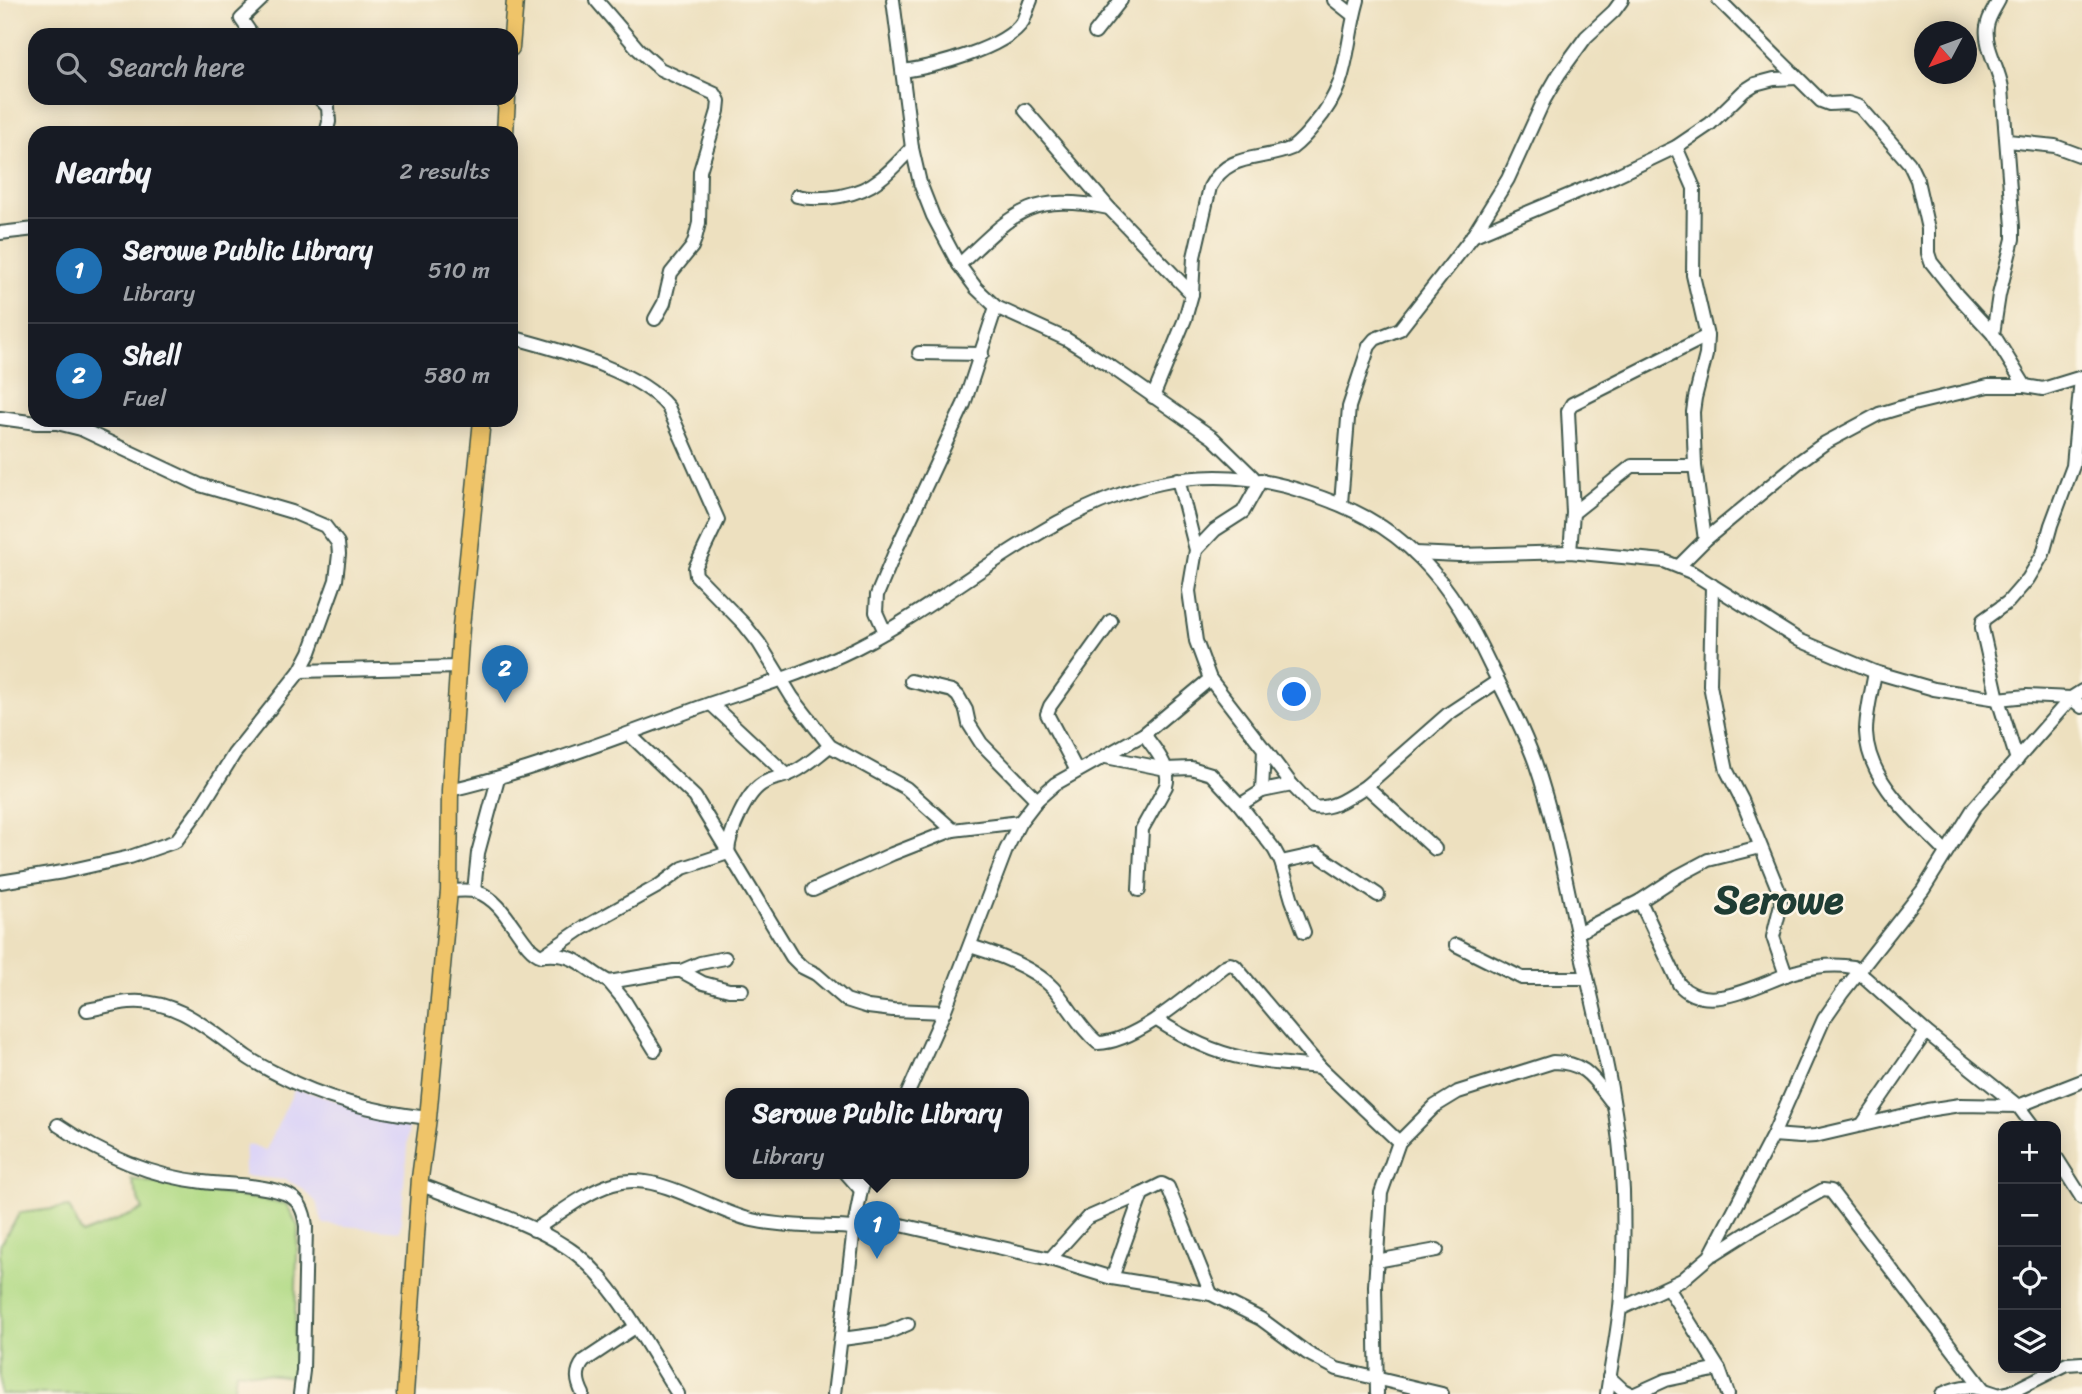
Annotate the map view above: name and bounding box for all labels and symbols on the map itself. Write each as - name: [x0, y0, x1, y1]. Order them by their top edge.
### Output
- north arrow: [1914, 21, 1977, 84]
- pin: 2: [482, 645, 528, 703]
- your location: [1277, 677, 1311, 711]
- district label: Serowe: [1713, 864, 1844, 935]
- pin: 1: [854, 1201, 900, 1259]

